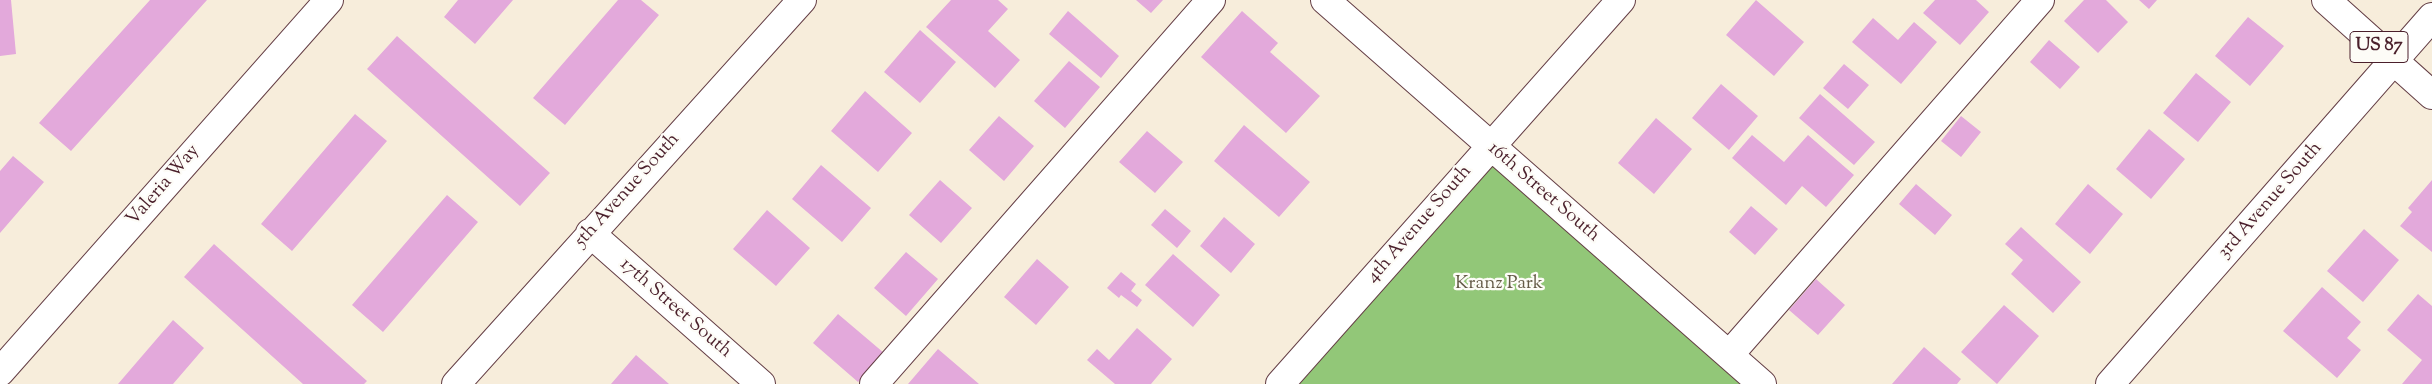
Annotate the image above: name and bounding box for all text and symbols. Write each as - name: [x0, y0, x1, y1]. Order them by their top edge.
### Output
- road number: US 87: [2350, 32, 2408, 62]
- street label: 5th Avenue South: [571, 129, 685, 253]
- street label: 16th Street South: [1482, 138, 1604, 248]
- street label: 3rd Avenue South: [2214, 138, 2328, 264]
- street label: Valeria Way: [123, 141, 205, 231]
- street label: 4th Avenue South: [1363, 161, 1477, 289]
- street label: 17th Street South: [614, 254, 736, 364]
- park label: Kranz Park: [1455, 274, 1543, 296]

